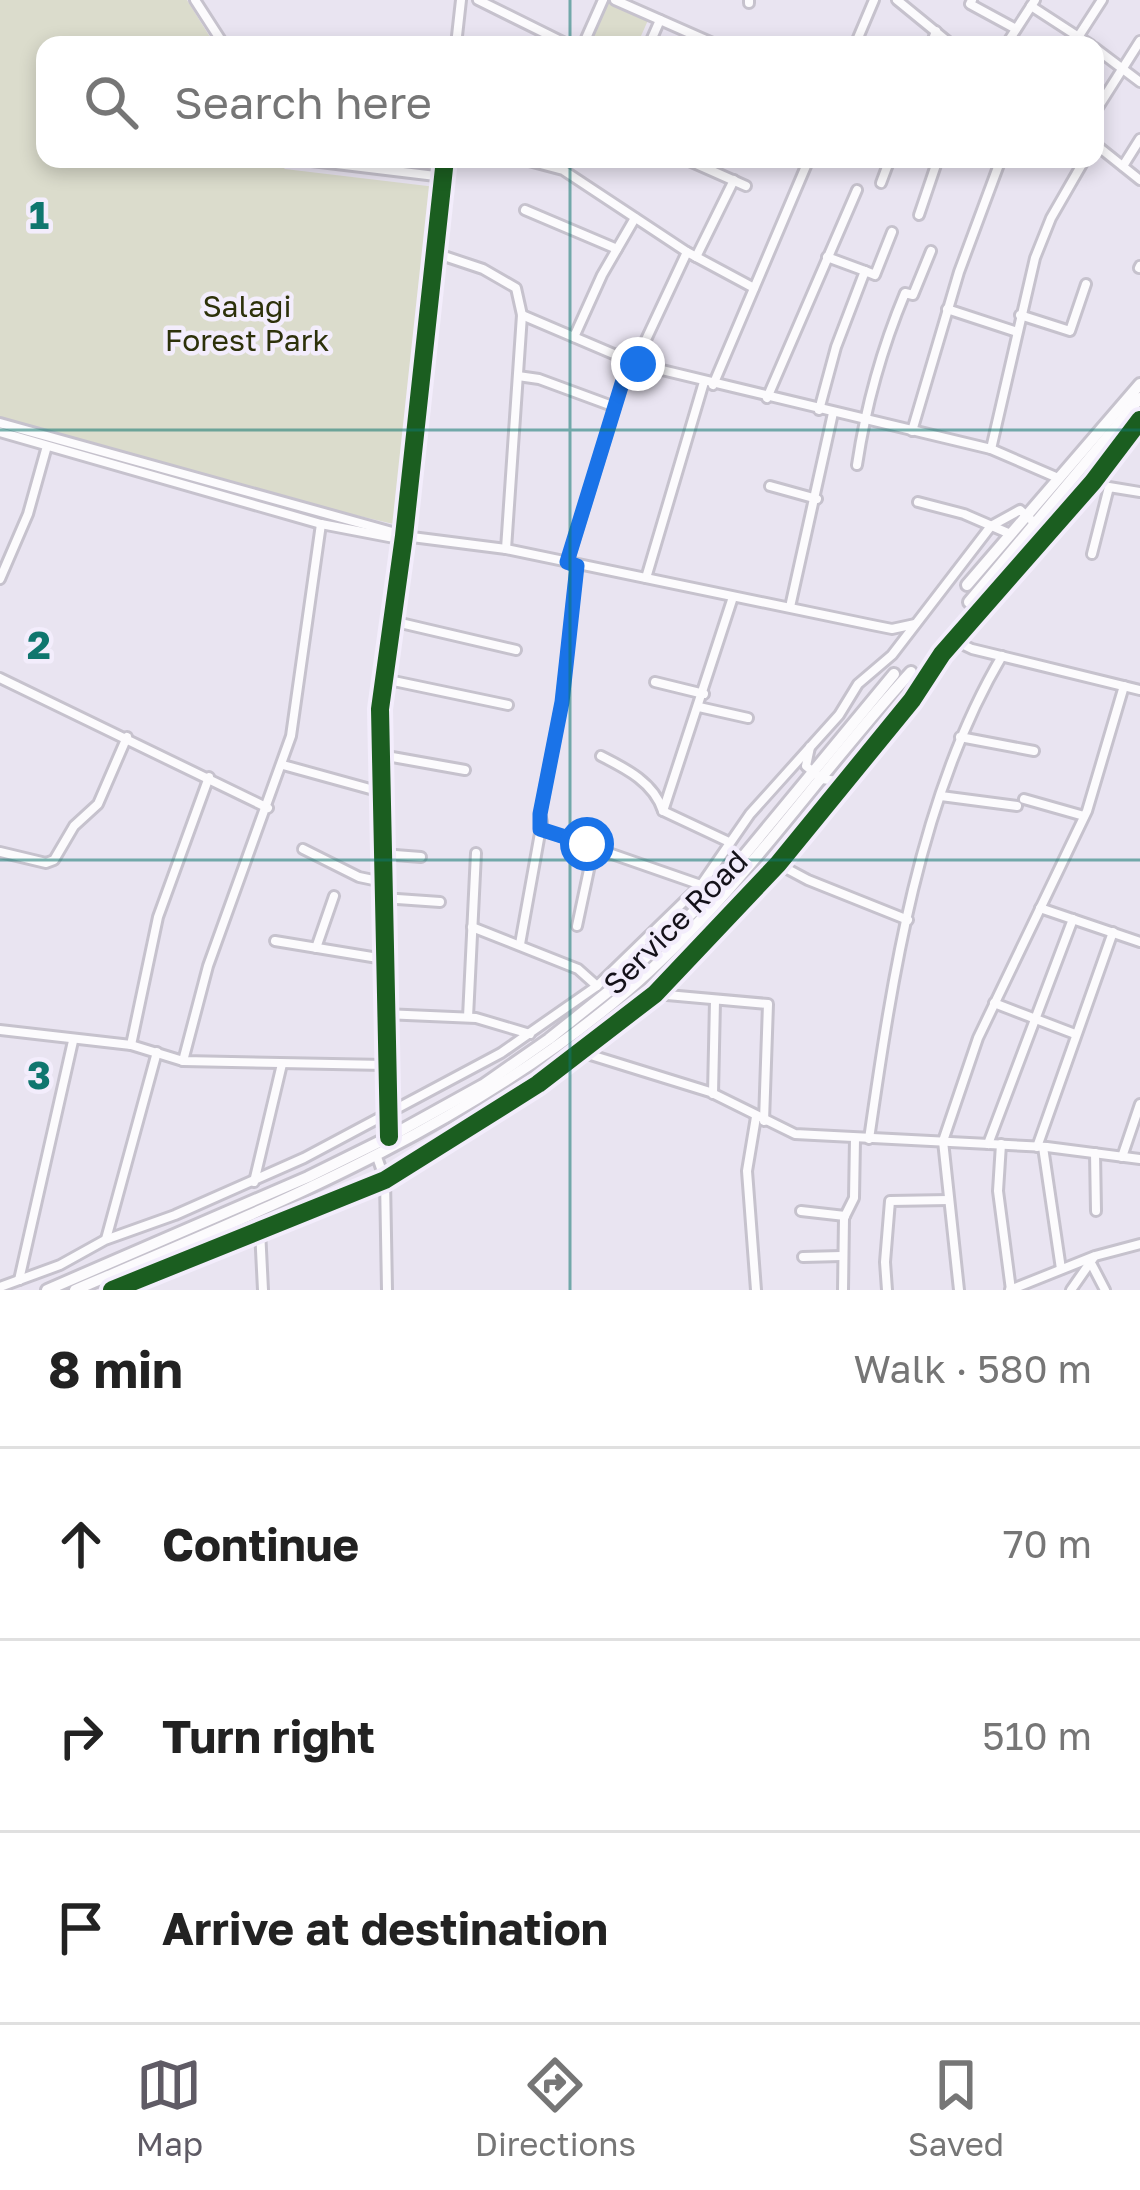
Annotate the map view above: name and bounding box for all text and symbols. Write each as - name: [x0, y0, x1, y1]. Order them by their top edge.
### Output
- search box: [36, 36, 1104, 168]
- icon: search: [78, 69, 144, 135]
- text: Search here: [174, 75, 432, 129]
- text: 1: [29, 191, 49, 238]
- park label: Salagi Forest Park: [165, 288, 329, 358]
- route end: [611, 337, 665, 391]
- text: 2: [27, 621, 51, 668]
- route start: [560, 817, 614, 871]
- street label: Service Road: [596, 843, 755, 1002]
- text: 3: [27, 1051, 51, 1098]
- text: 8 min: [48, 1338, 183, 1399]
- text: Walk · 580 m: [854, 1345, 1092, 1392]
- icon: ahead: [48, 1511, 114, 1577]
- text: Continue: [162, 1517, 359, 1571]
- text: 70 m: [1003, 1520, 1092, 1567]
- icon: right: [48, 1703, 114, 1769]
- text: Turn right: [162, 1709, 375, 1763]
- text: 510 m: [982, 1712, 1092, 1759]
- icon: arrive: [48, 1895, 114, 1961]
- text: Arrive at destination: [162, 1901, 608, 1955]
- tab: Map: [136, 2052, 203, 2163]
- tab: Directions: [475, 2052, 636, 2163]
- tab: Saved: [908, 2052, 1004, 2163]

